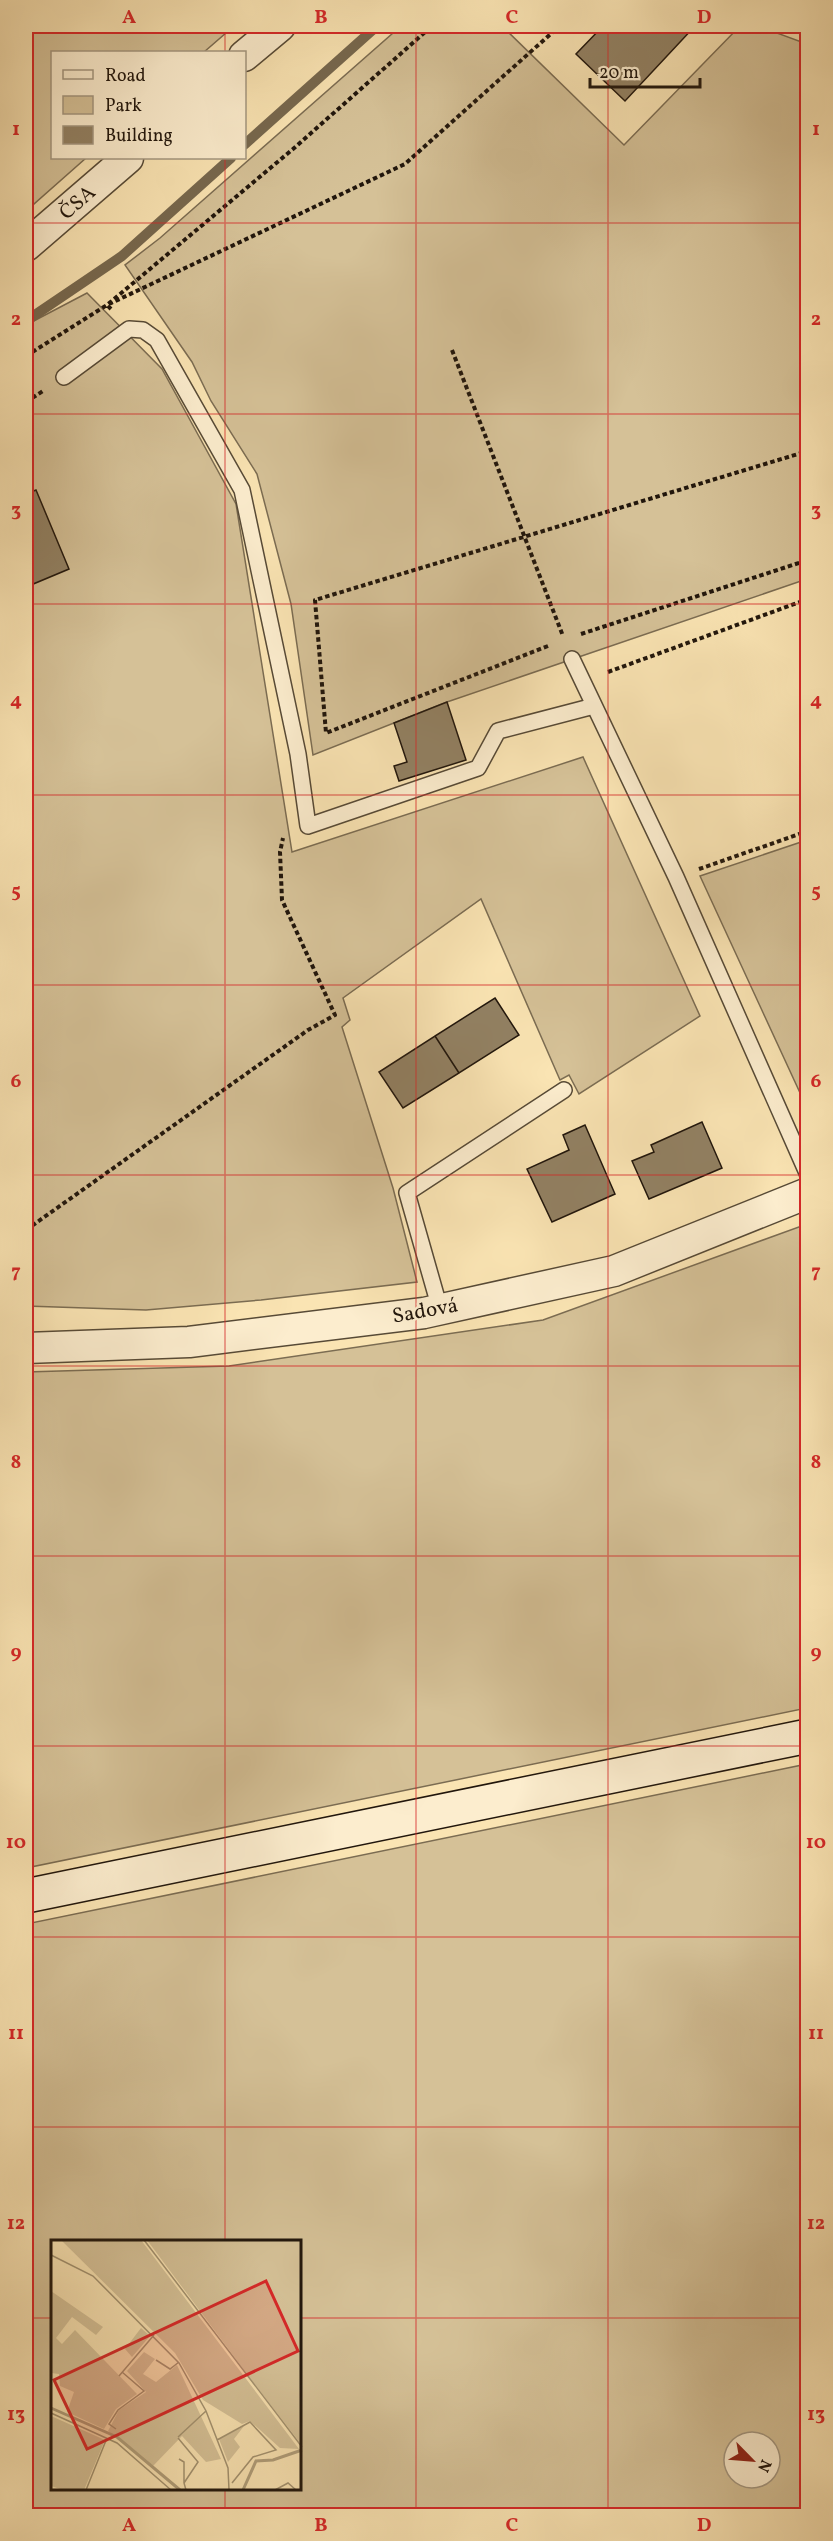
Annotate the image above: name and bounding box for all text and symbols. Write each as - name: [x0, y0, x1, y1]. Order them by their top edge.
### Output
- text: A: [122, 4, 136, 32]
- text: B: [314, 4, 328, 32]
- text: C: [506, 4, 519, 32]
- text: D: [697, 4, 711, 32]
- legend: [51, 51, 246, 159]
- scale bar: [590, 51, 700, 89]
- text: 20 m: [599, 61, 639, 86]
- text: Road: [105, 64, 146, 89]
- text: Park: [105, 94, 142, 119]
- text: 1: [12, 116, 20, 144]
- text: 1: [812, 116, 820, 144]
- text: Building: [105, 124, 173, 149]
- street label: ČSA: [53, 179, 103, 227]
- text: 2: [11, 306, 21, 334]
- text: 2: [811, 306, 821, 334]
- text: 3: [11, 497, 21, 525]
- text: 3: [811, 497, 821, 525]
- text: 4: [10, 687, 22, 715]
- text: 4: [810, 687, 822, 715]
- text: 5: [11, 878, 21, 906]
- text: 5: [811, 878, 821, 906]
- text: 6: [11, 1068, 22, 1096]
- text: 6: [811, 1068, 822, 1096]
- text: 7: [11, 1258, 21, 1286]
- text: 7: [811, 1258, 821, 1286]
- street label: Sadová: [390, 1291, 460, 1332]
- text: 8: [11, 1449, 21, 1477]
- text: 8: [811, 1449, 821, 1477]
- text: 9: [10, 1639, 22, 1667]
- text: 9: [810, 1639, 822, 1667]
- text: 10: [6, 1829, 26, 1857]
- text: 10: [806, 1829, 826, 1857]
- text: 11: [8, 2020, 24, 2048]
- text: 11: [808, 2020, 824, 2048]
- text: 12: [7, 2210, 25, 2238]
- text: 12: [807, 2210, 825, 2238]
- inset map: [51, 2240, 302, 2490]
- text: 13: [7, 2401, 25, 2429]
- text: 13: [807, 2401, 825, 2429]
- north arrow: [722, 2430, 782, 2490]
- text: N: [751, 2456, 776, 2476]
- text: A: [122, 2512, 136, 2540]
- text: B: [314, 2512, 328, 2540]
- text: C: [506, 2512, 519, 2540]
- text: D: [697, 2512, 711, 2540]

